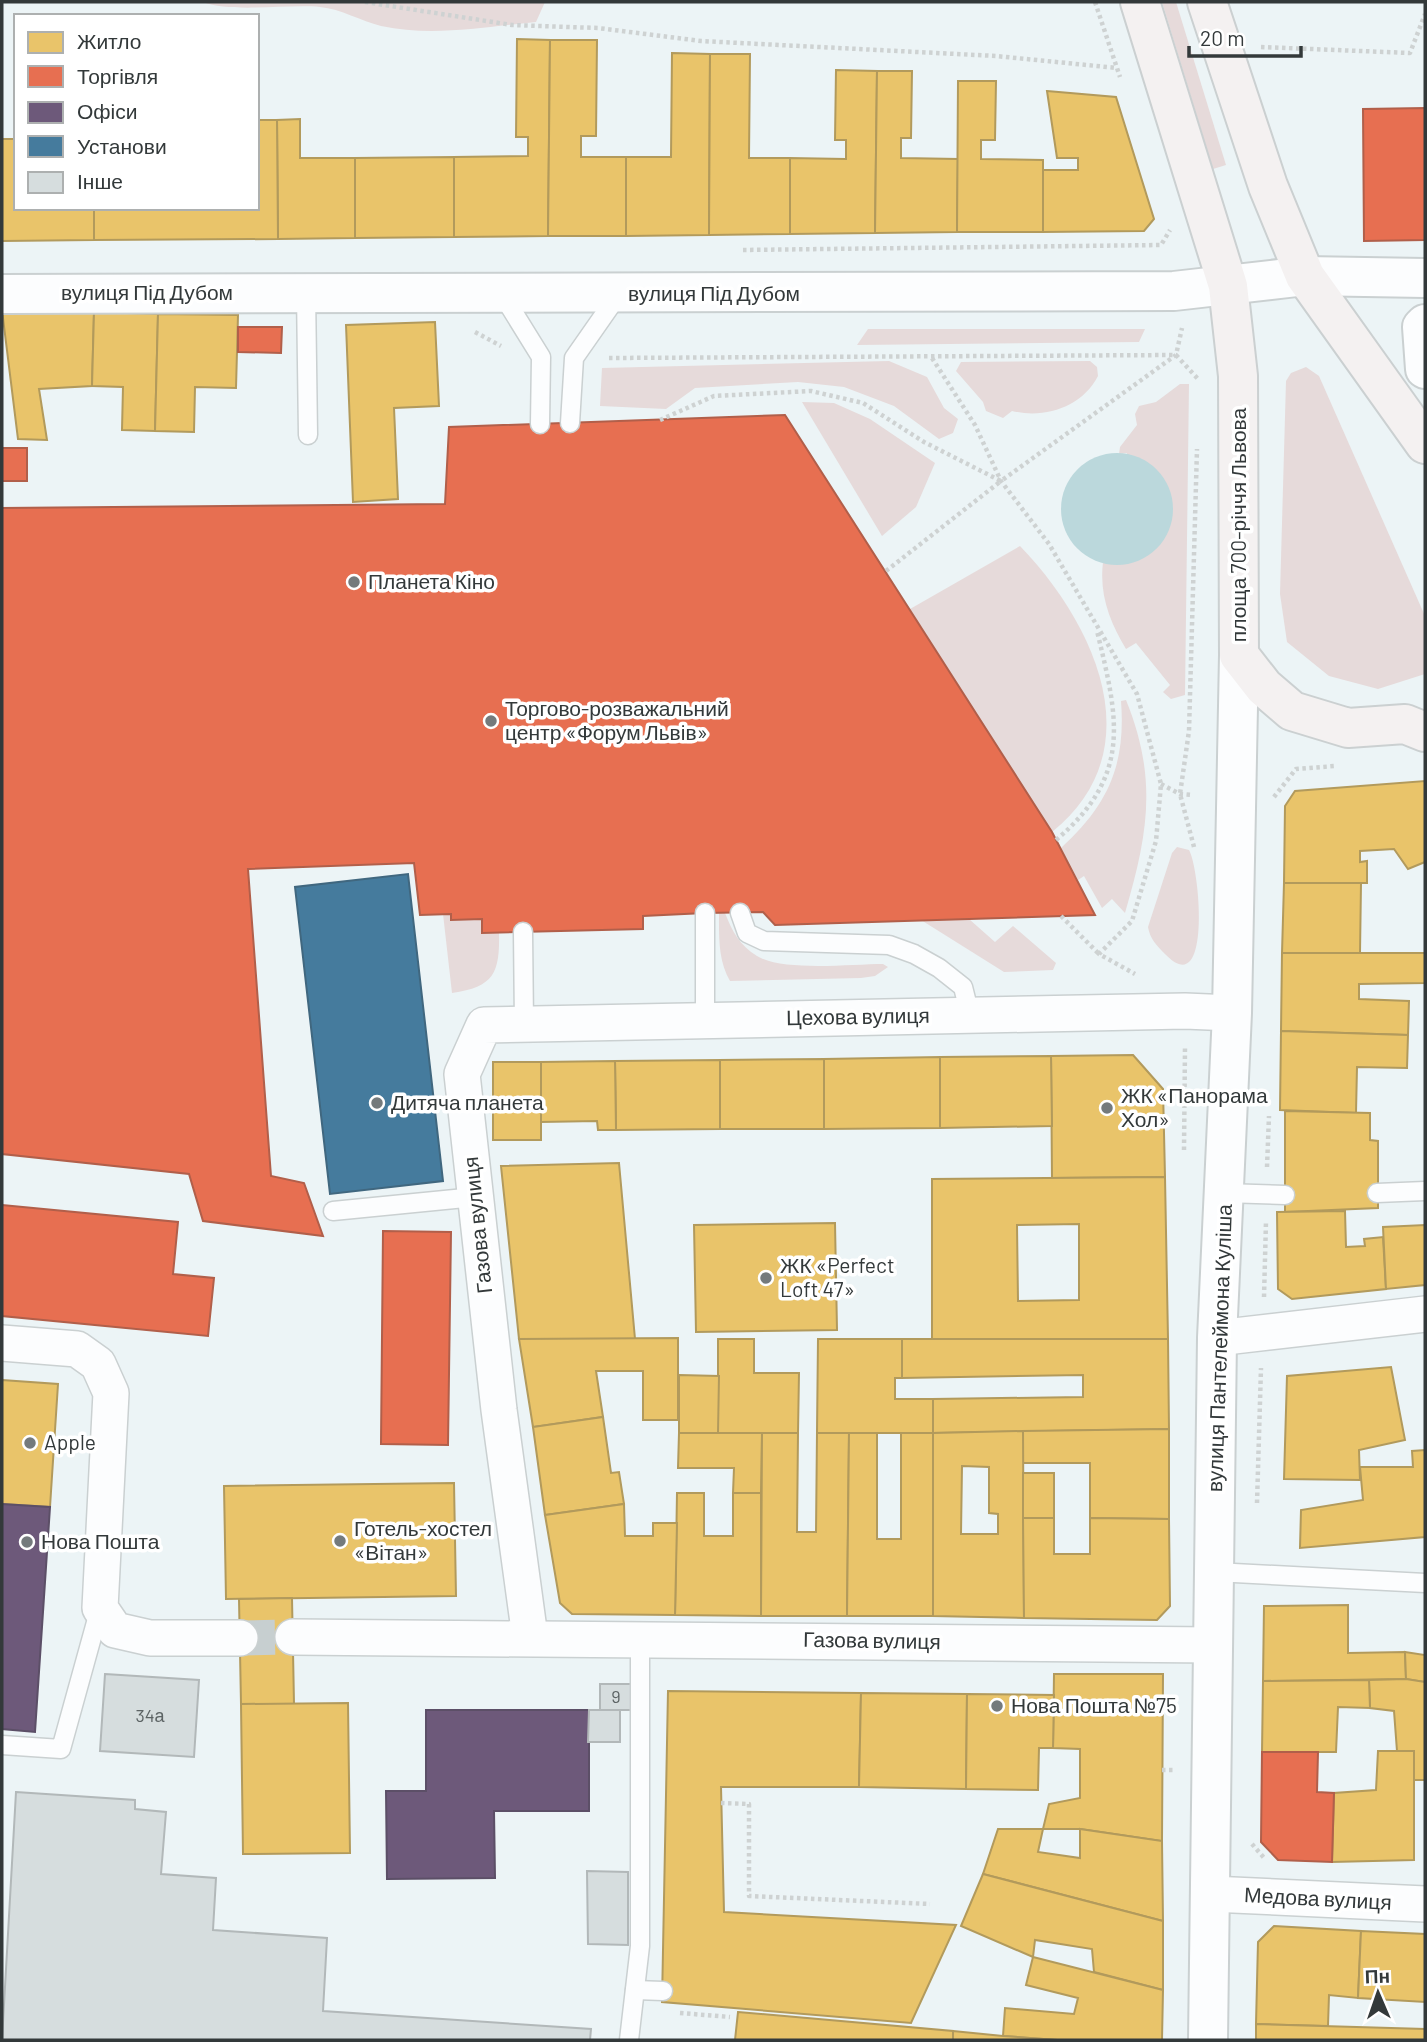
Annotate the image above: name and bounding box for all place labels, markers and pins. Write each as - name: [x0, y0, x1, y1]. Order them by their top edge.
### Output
- place label: Планета Кіно: [368, 568, 495, 593]
- marker: Планета Кіно: [346, 574, 362, 590]
- place label: Торгово-розважальний центр «Форум Львів»: [505, 695, 729, 744]
- marker: Торгово-розважальний центр «Форум Львів»: [483, 713, 499, 729]
- place label: ЖК «Панорама Хол»: [1121, 1082, 1268, 1131]
- place label: Дитяча планета: [391, 1089, 544, 1114]
- marker: Дитяча планета: [369, 1095, 385, 1111]
- marker: ЖК «Панорама Хол»: [1099, 1100, 1115, 1116]
- place label: ЖК «Perfect Loft 47»: [780, 1252, 895, 1301]
- marker: ЖК «Perfect Loft 47»: [758, 1270, 774, 1286]
- place label: Apple: [44, 1429, 96, 1454]
- marker: Apple: [22, 1435, 38, 1451]
- place label: Готель-хостел «Вітан»: [354, 1515, 492, 1564]
- place label: Нова Пошта: [41, 1528, 160, 1553]
- marker: Готель-хостел «Вітан»: [332, 1533, 348, 1549]
- marker: Нова Пошта: [19, 1534, 35, 1550]
- place label: Нова Пошта №75: [1011, 1692, 1177, 1717]
- marker: Нова Пошта №75: [989, 1698, 1005, 1714]

